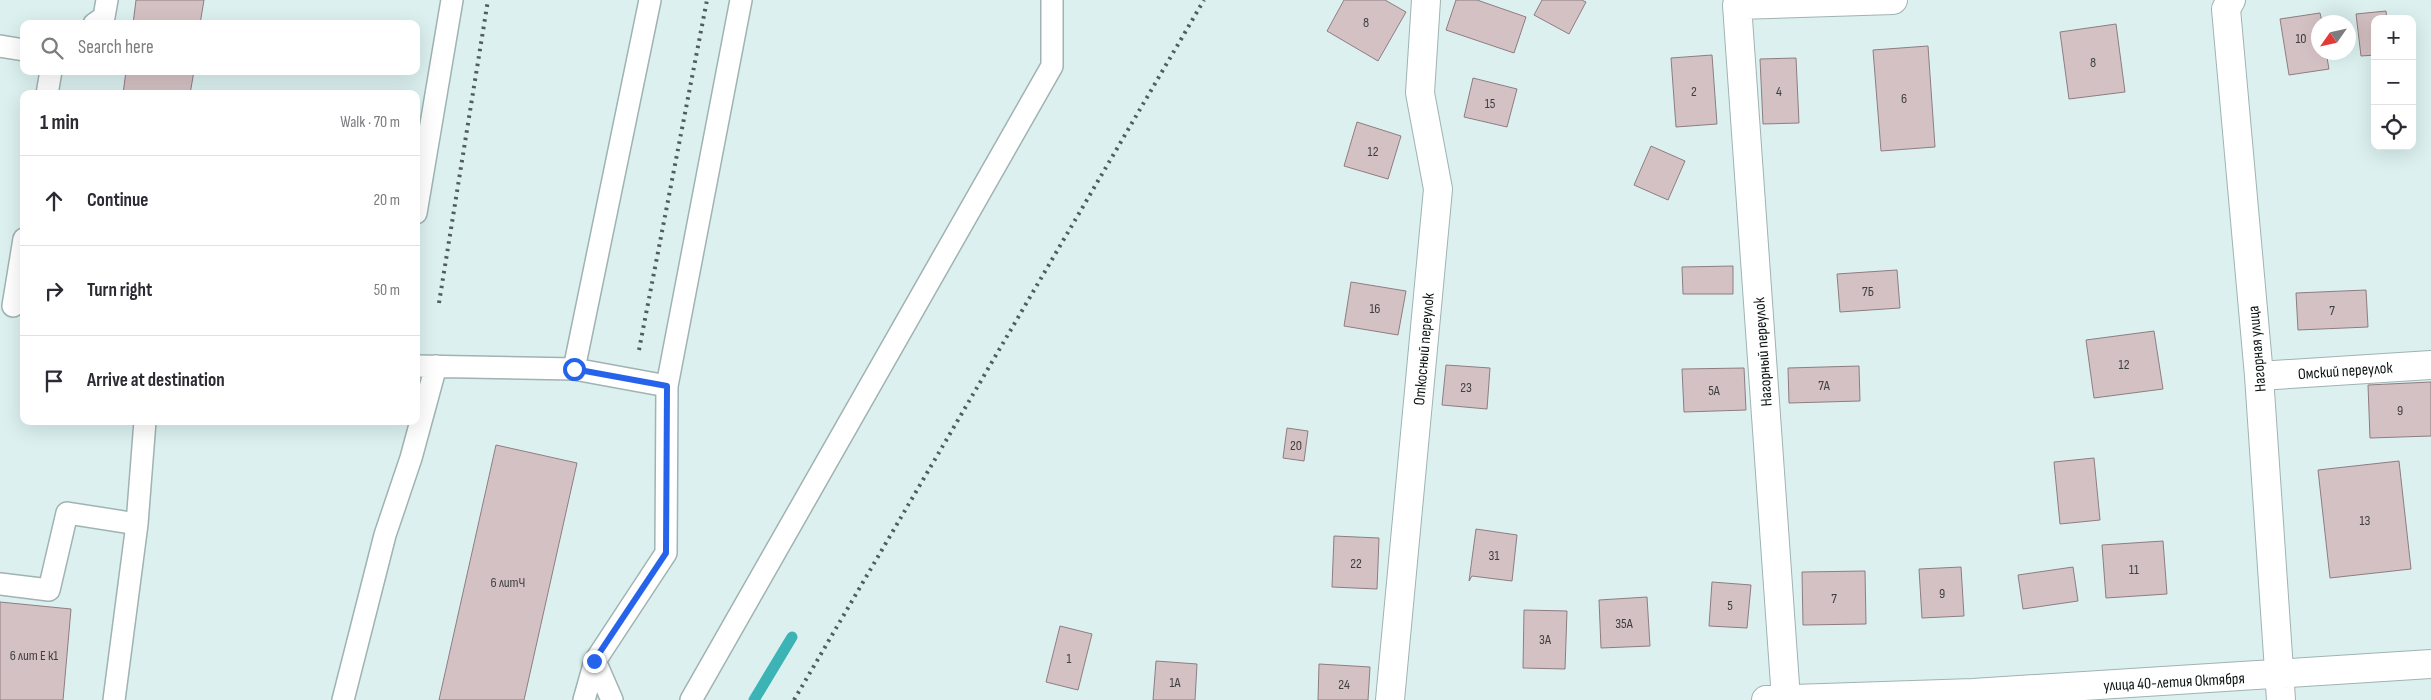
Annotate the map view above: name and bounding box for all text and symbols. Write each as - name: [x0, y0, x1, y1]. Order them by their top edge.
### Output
- house number: 8: [1363, 14, 1369, 31]
- north arrow: [2311, 15, 2356, 60]
- map controls: [2371, 15, 2416, 150]
- button: +: [2371, 15, 2416, 60]
- search box: [20, 20, 420, 75]
- house number: 10: [2295, 30, 2307, 47]
- icon: search: [38, 34, 66, 62]
- text: Search here: [78, 36, 154, 59]
- house number: 8: [2090, 54, 2096, 71]
- button: −: [2371, 60, 2416, 105]
- house number: 2: [1691, 83, 1697, 100]
- house number: 4: [1776, 83, 1782, 100]
- house number: 6: [1901, 90, 1907, 107]
- house number: 15: [1485, 95, 1496, 112]
- button: locate: [2371, 105, 2416, 150]
- text: 1 min: [40, 110, 79, 135]
- text: Walk · 70 m: [340, 113, 400, 132]
- house number: 12: [1368, 143, 1379, 160]
- icon: ahead: [40, 187, 68, 215]
- text: Continue: [87, 189, 148, 212]
- text: 20 m: [373, 191, 400, 210]
- icon: right: [40, 277, 68, 305]
- text: Turn right: [87, 279, 152, 302]
- text: 50 m: [374, 281, 400, 300]
- house number: 7Б: [1862, 283, 1874, 300]
- street label: Откосный переулок: [1410, 291, 1439, 406]
- street label: Нагорный переулок: [1750, 296, 1777, 407]
- house number: 16: [1369, 300, 1381, 317]
- house number: 7: [2329, 302, 2335, 319]
- street label: Нагорная улица: [2244, 305, 2271, 393]
- house number: 12: [2119, 356, 2130, 373]
- route start: [563, 358, 586, 381]
- street label: Омский переулок: [2297, 359, 2394, 384]
- icon: arrive: [40, 367, 68, 395]
- text: Arrive at destination: [87, 369, 225, 392]
- house number: 7А: [1818, 377, 1831, 394]
- house number: 23: [1460, 379, 1472, 396]
- house number: 5А: [1708, 382, 1721, 399]
- house number: 9: [2397, 402, 2403, 419]
- house number: 20: [1290, 437, 1302, 454]
- house number: 13: [2360, 512, 2371, 529]
- house number: 31: [1489, 547, 1499, 564]
- house number: 22: [1350, 555, 1362, 572]
- house number: 11: [2129, 561, 2139, 578]
- house number: 6 литЧ: [491, 574, 525, 591]
- house number: 9: [1939, 585, 1945, 602]
- house number: 7: [1831, 590, 1837, 607]
- house number: 5: [1727, 597, 1733, 614]
- house number: 35А: [1615, 615, 1634, 632]
- house number: 3А: [1539, 631, 1552, 648]
- house number: 6 лит Е к1: [10, 647, 58, 664]
- route end: [583, 650, 606, 673]
- house number: 1: [1067, 650, 1072, 667]
- street label: улица 40-летия Октября: [2103, 669, 2245, 696]
- house number: 1А: [1169, 674, 1182, 691]
- house number: 24: [1338, 676, 1350, 693]

